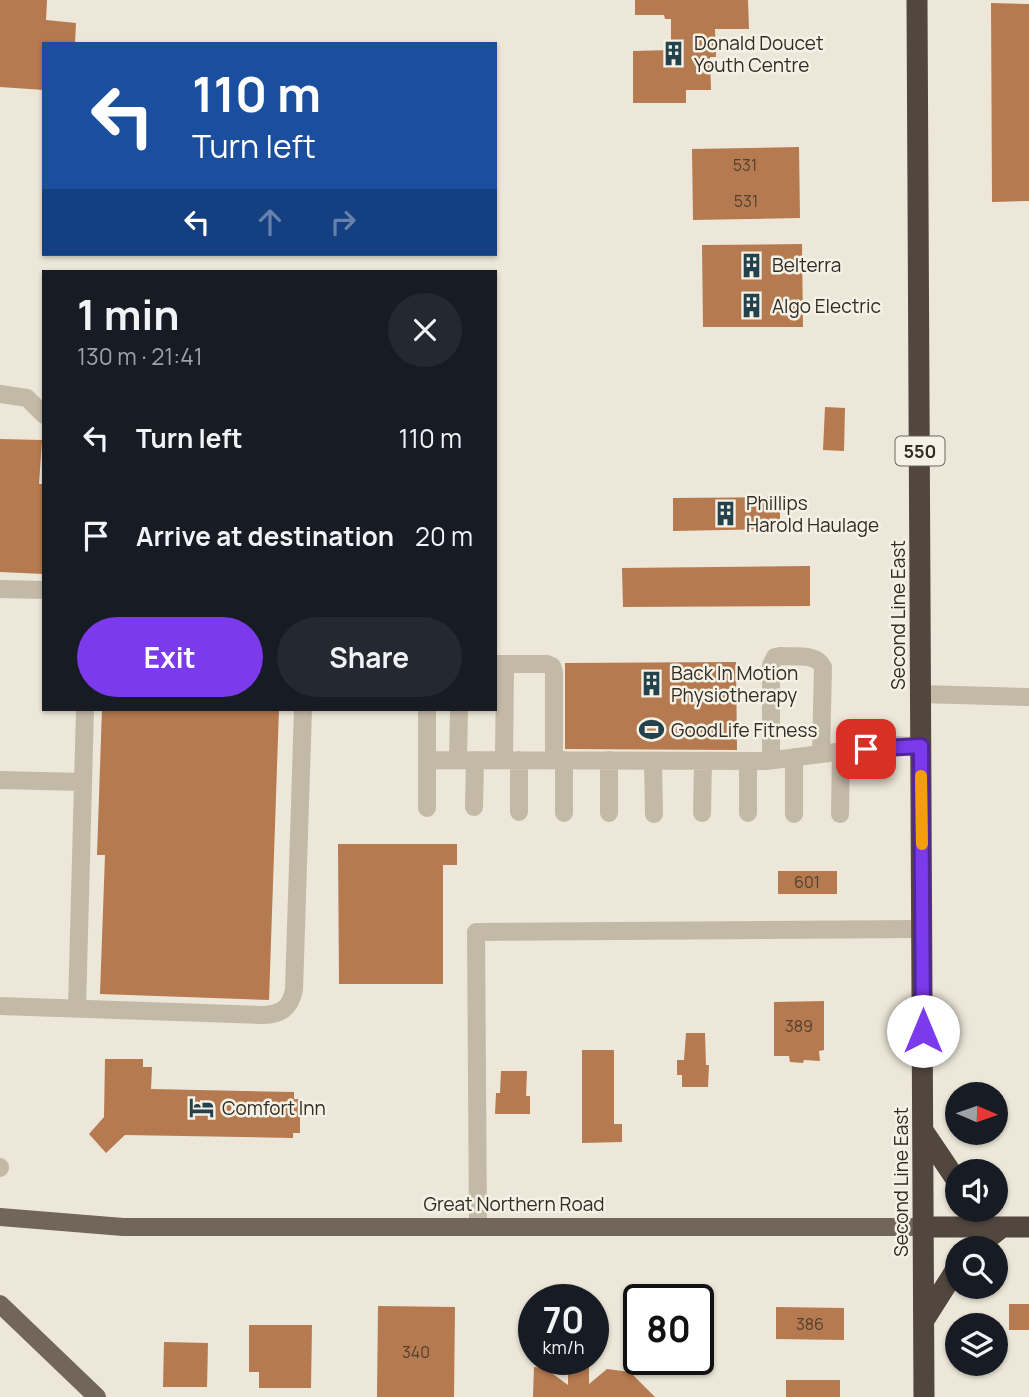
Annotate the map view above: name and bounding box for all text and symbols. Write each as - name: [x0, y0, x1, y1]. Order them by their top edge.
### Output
- place label: Donald Doucet Youth Centre: [694, 30, 824, 78]
- building icon: Donald Doucet Youth Centre: [660, 40, 688, 68]
- text: 110 m: [192, 60, 321, 127]
- icon: left: [77, 70, 168, 161]
- text: Turn left: [192, 124, 316, 168]
- house number: 531: [733, 154, 757, 176]
- house number: 531: [734, 190, 758, 212]
- icon: left: [178, 203, 216, 241]
- icon: ahead: [251, 203, 289, 241]
- icon: right: [324, 203, 362, 241]
- building icon: Belterra: [738, 251, 766, 279]
- place label: Belterra: [772, 252, 841, 278]
- text: 1 min: [77, 285, 180, 343]
- building icon: Algo Electric: [738, 292, 766, 320]
- button: close: [388, 293, 462, 367]
- place label: Algo Electric: [772, 293, 881, 319]
- text: 130 m · 21:41: [77, 340, 203, 372]
- icon: left: [77, 419, 115, 457]
- text: Turn left: [136, 420, 243, 456]
- text: 110 m: [399, 420, 462, 456]
- road number: 550: [895, 436, 944, 466]
- place label: Phillips Harold Haulage: [746, 490, 879, 538]
- building icon: Phillips Harold Haulage: [712, 500, 740, 528]
- icon: arrive: [77, 517, 115, 555]
- text: Arrive at destination: [136, 518, 394, 554]
- text: 20 m: [415, 518, 473, 554]
- street label: Second Line East: [885, 540, 911, 690]
- button: Exit: [77, 617, 263, 697]
- button: Share: [277, 617, 462, 697]
- place label: Back In Motion Physiotherapy: [671, 660, 798, 708]
- building icon: Back In Motion Physiotherapy: [637, 670, 665, 698]
- sports icon: GoodLife Fitness: [637, 716, 665, 744]
- place label: GoodLife Fitness: [671, 717, 817, 743]
- pin: [836, 719, 896, 779]
- icon: arrive: [847, 730, 885, 768]
- house number: 601: [794, 871, 820, 893]
- position arrow: [886, 994, 960, 1068]
- house number: 389: [785, 1015, 813, 1037]
- north arrow: [945, 1082, 1008, 1144]
- map controls: [945, 1082, 1008, 1376]
- hotel icon: Comfort Inn: [188, 1094, 216, 1122]
- place label: Comfort Inn: [222, 1095, 326, 1121]
- street label: Second Line East: [888, 1107, 914, 1257]
- button: sound: [945, 1159, 1008, 1222]
- street label: Great Northern Road: [424, 1191, 605, 1217]
- button: search: [945, 1236, 1008, 1299]
- speed limit sign: 80: [623, 1284, 714, 1375]
- text: 70: [543, 1296, 584, 1344]
- house number: 386: [796, 1313, 824, 1335]
- button: layers: [945, 1313, 1008, 1376]
- text: km/h: [543, 1335, 584, 1359]
- house number: 340: [402, 1341, 430, 1363]

